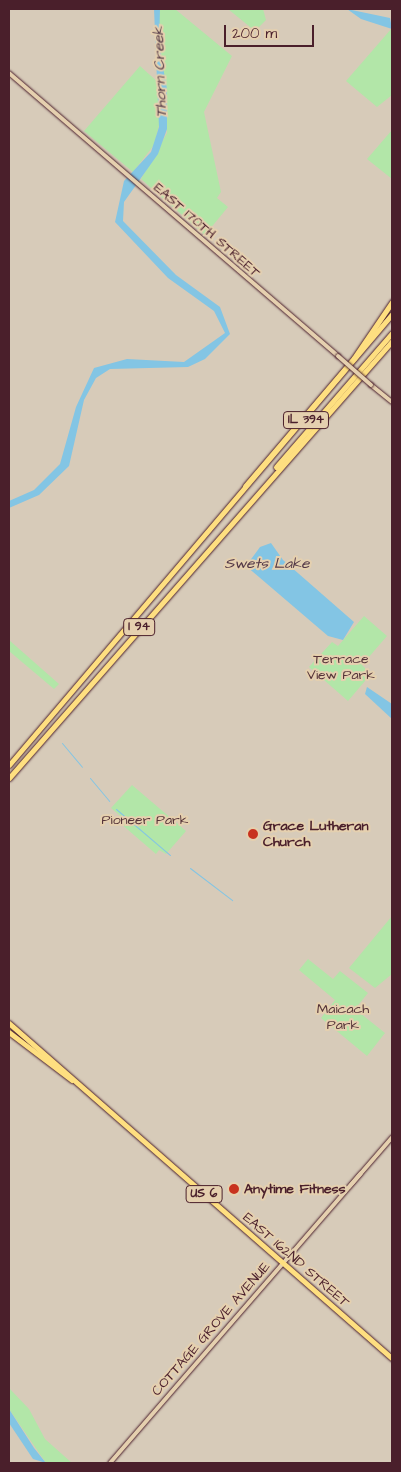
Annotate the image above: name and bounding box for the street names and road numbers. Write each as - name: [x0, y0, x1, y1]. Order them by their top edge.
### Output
- street label: EAST 170TH STREET: [150, 179, 264, 281]
- road number: IL 394: [282, 410, 330, 430]
- road number: I 94: [123, 618, 155, 636]
- road number: US 6: [185, 1184, 223, 1204]
- street label: EAST 162ND STREET: [239, 1209, 353, 1311]
- street label: COTTAGE GROVE AVENUE: [148, 1259, 274, 1399]

